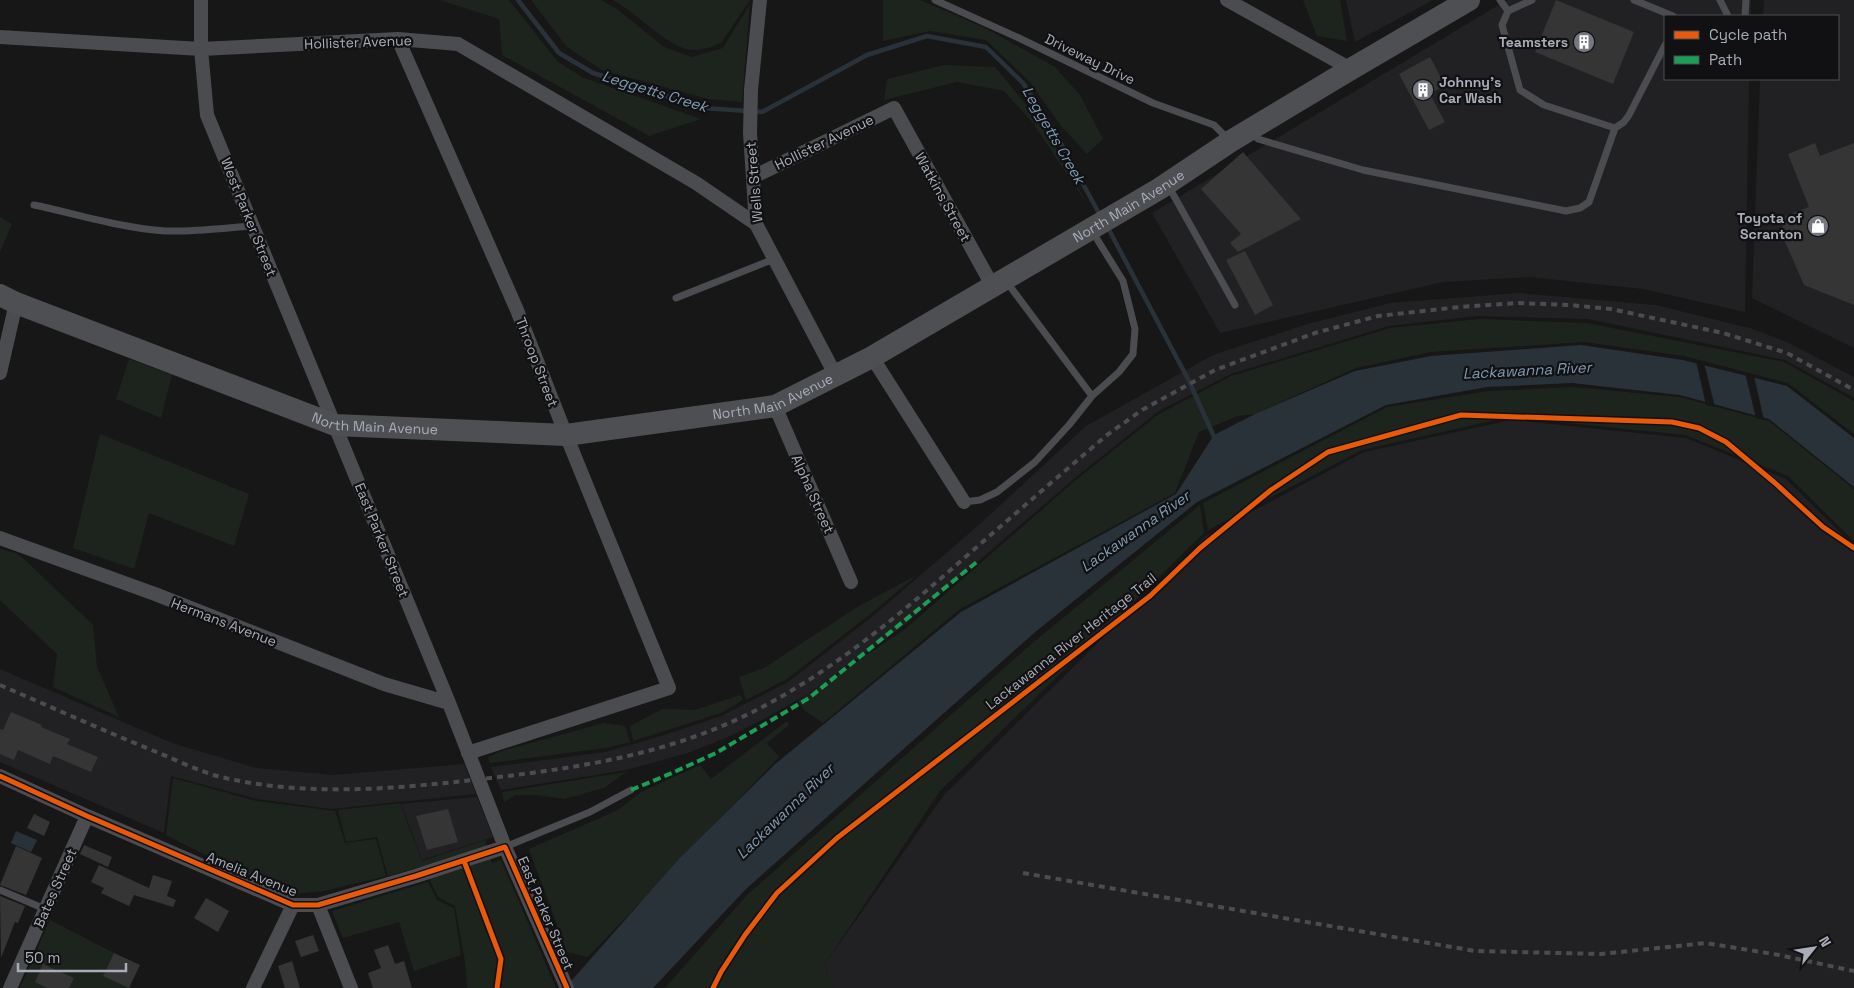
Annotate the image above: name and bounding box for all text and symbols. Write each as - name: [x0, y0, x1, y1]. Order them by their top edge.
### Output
- legend: [1664, 15, 1839, 80]
- text: Cycle path: [1709, 25, 1787, 44]
- street label: Driveway Drive: [1042, 29, 1138, 89]
- building icon: Teamsters: [1572, 30, 1596, 54]
- street label: Hollister Avenue: [304, 31, 412, 53]
- place label: Teamsters: [1499, 33, 1568, 51]
- text: Path: [1709, 50, 1742, 69]
- water label: Leggetts Creek: [600, 66, 712, 117]
- place label: Johnny's Car Wash: [1439, 73, 1502, 107]
- building icon: Johnny's Car Wash: [1411, 78, 1435, 102]
- water label: Leggetts Creek: [1018, 83, 1091, 189]
- street label: Hollister Avenue: [772, 110, 876, 174]
- street label: Wells Street: [742, 141, 766, 223]
- street label: Watkins Street: [911, 149, 975, 245]
- street label: West Parker Street: [217, 155, 281, 279]
- street label: North Main Avenue: [1070, 166, 1188, 246]
- place label: Toyota of Scranton: [1737, 209, 1802, 243]
- shop icon: Toyota of Scranton: [1806, 214, 1830, 238]
- street label: Throop Street: [512, 315, 562, 409]
- water label: Lackawanna River: [1462, 357, 1593, 383]
- street label: North Main Avenue: [711, 369, 836, 424]
- street label: North Main Avenue: [309, 408, 438, 438]
- street label: Alpha Street: [788, 452, 838, 536]
- street label: East Parker Street: [351, 480, 413, 600]
- water label: Lackawanna River: [1077, 486, 1194, 576]
- street label: Lackawanna River Heritage Trail: [982, 569, 1160, 713]
- street label: Hermans Avenue: [169, 594, 279, 650]
- water label: Lackawanna River: [732, 758, 839, 863]
- street label: Bates Street: [29, 845, 81, 931]
- street label: Amelia Avenue: [204, 848, 300, 900]
- street label: East Parker Street: [514, 853, 578, 973]
- north arrow: [1789, 923, 1839, 973]
- text: N: [1815, 933, 1835, 950]
- scale bar: [18, 940, 125, 972]
- text: 50 m: [25, 948, 60, 967]

